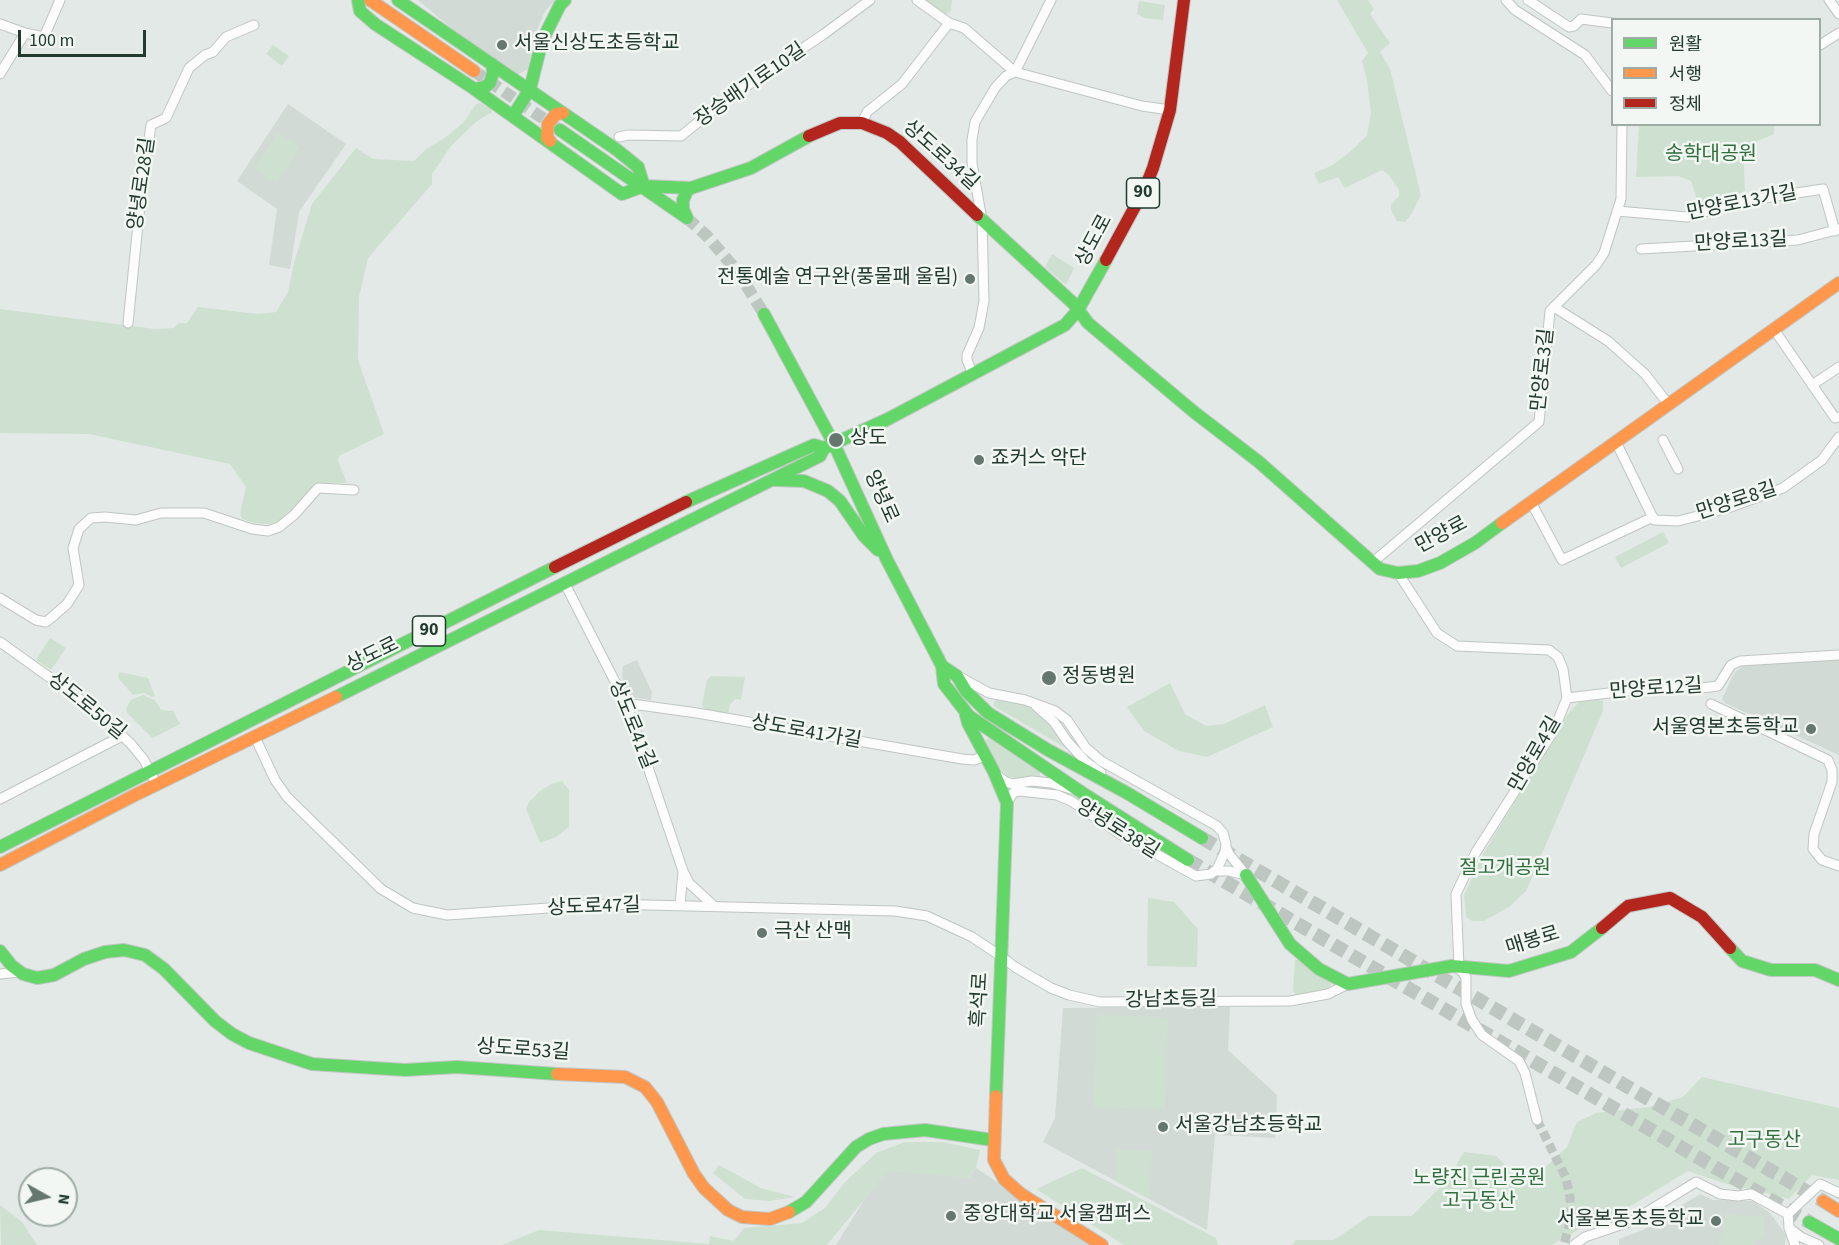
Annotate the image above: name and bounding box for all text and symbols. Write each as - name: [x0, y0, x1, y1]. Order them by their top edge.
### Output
- scale bar: [21, 18, 148, 56]
- legend: [1611, 18, 1821, 126]
- text: 100 m: [29, 28, 74, 53]
- text: 원활: [1669, 32, 1702, 57]
- place label: 서울신상도초등학교: [514, 33, 680, 57]
- marker: 서울신상도초등학교: [495, 38, 509, 52]
- street label: 장승배기로10길: [691, 39, 811, 133]
- text: 서행: [1669, 62, 1702, 87]
- text: 정체: [1669, 92, 1702, 117]
- street label: 상도로34길: [897, 116, 983, 196]
- street label: 양녕로28길: [125, 136, 161, 232]
- park label: 송학대공원: [1665, 144, 1757, 168]
- road number: 90: [1126, 178, 1160, 208]
- street label: 만양로13가길: [1685, 182, 1799, 226]
- street label: 상도로: [1071, 211, 1119, 271]
- street label: 만양로13길: [1694, 229, 1788, 257]
- place label: 전통예술 연구완(풍물패 울림): [717, 267, 958, 291]
- marker: 전통예술 연구완(풍물패 울림): [963, 272, 977, 286]
- street label: 만양로3길: [1528, 327, 1560, 413]
- place label: 상도: [850, 428, 887, 452]
- marker: 상도: [827, 431, 845, 449]
- place label: 죠커스 악단: [991, 448, 1087, 472]
- marker: 죠커스 악단: [972, 453, 986, 467]
- street label: 양녕로: [858, 467, 902, 527]
- street label: 만양로8길: [1694, 478, 1780, 526]
- street label: 만양로: [1412, 512, 1472, 560]
- road number: 90: [412, 616, 446, 646]
- street label: 상도로: [343, 633, 403, 679]
- place label: 정동병원: [1062, 666, 1136, 690]
- street label: 상도로50길: [42, 668, 130, 746]
- marker: 정동병원: [1040, 669, 1058, 687]
- street label: 만양로12길: [1609, 675, 1703, 705]
- street label: 상도로41길: [602, 677, 660, 773]
- street label: 상도로41가길: [749, 711, 863, 755]
- street label: 만양로4길: [1505, 713, 1567, 797]
- place label: 서울영본초등학교: [1652, 717, 1799, 741]
- marker: 서울영본초등학교: [1804, 722, 1818, 736]
- street label: 양녕로38길: [1071, 795, 1163, 865]
- park label: 절고개공원: [1459, 858, 1551, 882]
- street label: 상도로47길: [547, 894, 641, 922]
- place label: 극산 산맥: [774, 921, 852, 945]
- street label: 매봉로: [1503, 922, 1563, 962]
- marker: 극산 산맥: [755, 926, 769, 940]
- street label: 흑석로: [968, 972, 994, 1028]
- street label: 강남초등길: [1125, 988, 1217, 1014]
- street label: 상도로53길: [476, 1036, 570, 1066]
- place label: 서울강남초등학교: [1175, 1115, 1322, 1139]
- marker: 서울강남초등학교: [1156, 1120, 1170, 1134]
- park label: 고구동산: [1727, 1130, 1801, 1154]
- north arrow: [18, 1167, 78, 1227]
- park label: 노량진 근린공원 고구동산: [1413, 1168, 1545, 1215]
- text: N: [52, 1192, 75, 1206]
- place label: 중앙대학교 서울캠퍼스: [963, 1204, 1151, 1228]
- marker: 중앙대학교 서울캠퍼스: [944, 1209, 958, 1223]
- place label: 서울본동초등학교: [1557, 1209, 1704, 1233]
- marker: 서울본동초등학교: [1709, 1214, 1723, 1228]

